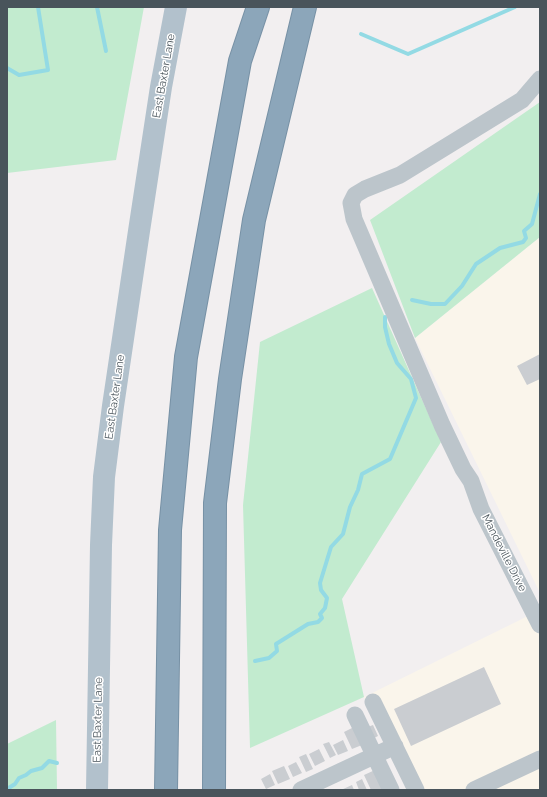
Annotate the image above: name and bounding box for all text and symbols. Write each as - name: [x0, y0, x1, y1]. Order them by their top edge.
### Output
- street label: East Baxter Lane: [150, 33, 178, 119]
- street label: East Baxter Lane: [103, 354, 127, 440]
- street label: Mandeville Drive: [479, 512, 529, 594]
- street label: East Baxter Lane: [91, 677, 105, 763]

